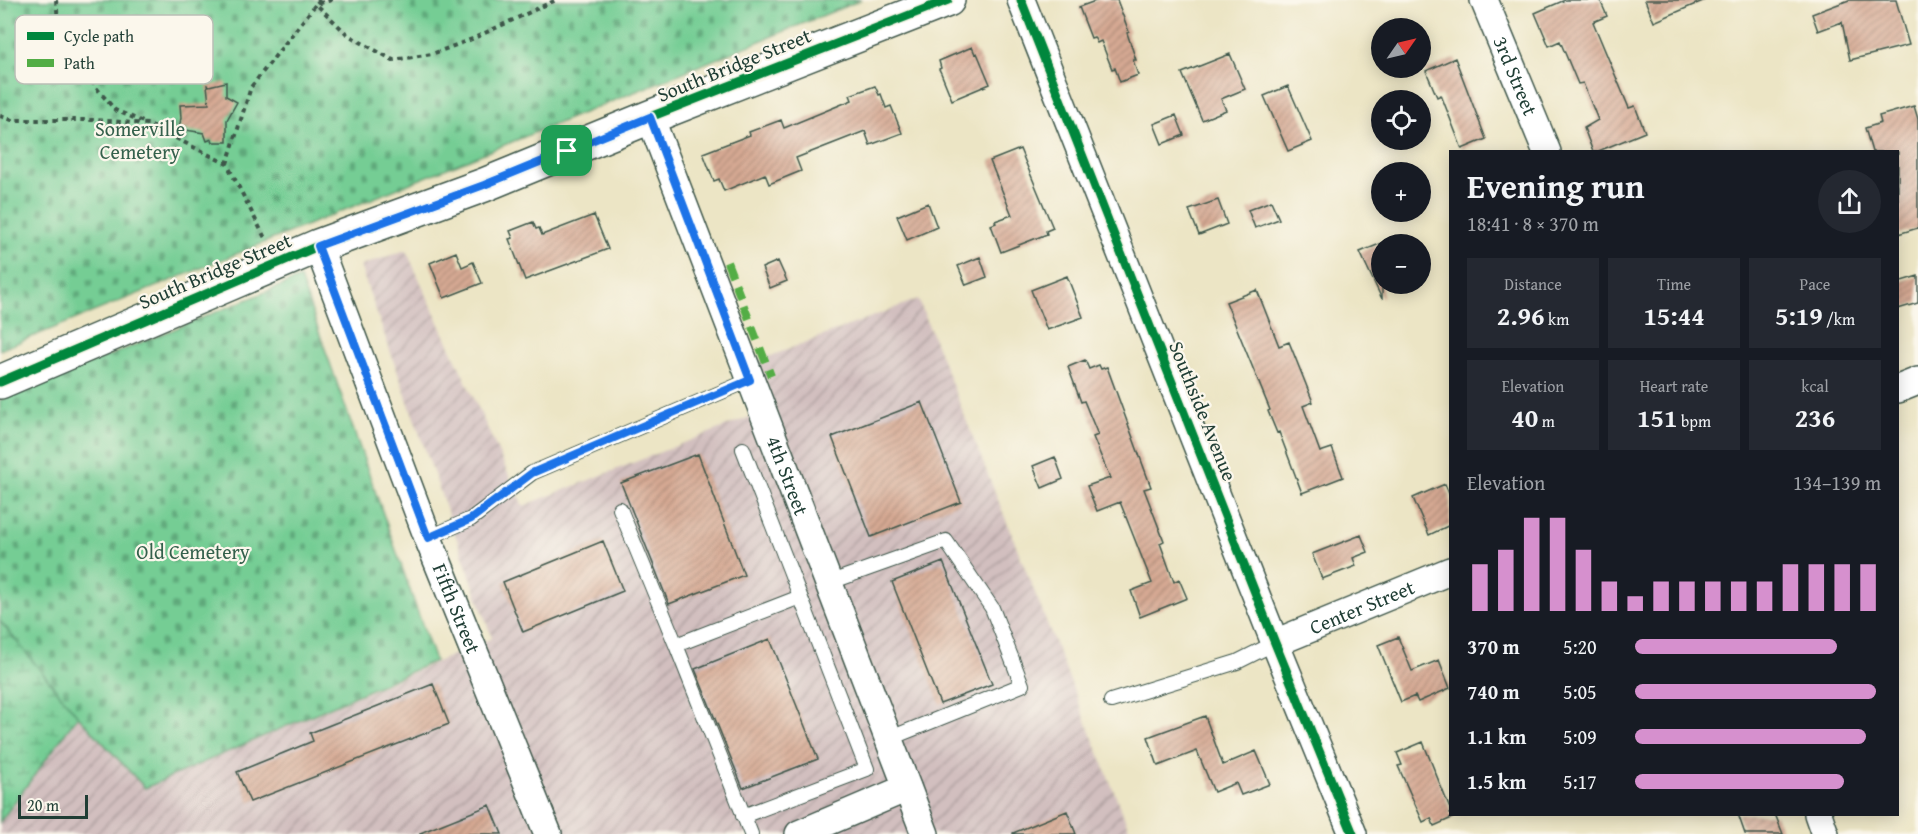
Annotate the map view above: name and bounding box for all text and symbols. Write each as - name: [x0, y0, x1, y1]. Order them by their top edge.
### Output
- legend: [15, 15, 213, 84]
- north arrow: [1371, 18, 1431, 78]
- map controls: [1371, 18, 1431, 294]
- street label: South Bridge Street: [652, 20, 815, 109]
- text: Cycle path: [64, 24, 134, 48]
- street label: 3rd Street: [1486, 31, 1545, 120]
- text: Path: [64, 51, 95, 75]
- button: locate: [1371, 90, 1431, 150]
- park label: Somerville Cemetery: [95, 114, 185, 166]
- pin: [541, 125, 592, 176]
- icon: arrive: [550, 134, 583, 167]
- button: +: [1371, 162, 1431, 222]
- text: Evening run: [1467, 162, 1644, 210]
- button: share: [1818, 170, 1881, 233]
- text: 18:41 · 8 × 370 m: [1467, 209, 1599, 238]
- street label: South Bridge Street: [134, 225, 296, 316]
- button: −: [1371, 234, 1431, 294]
- text: Distance: [1504, 272, 1562, 296]
- text: Time: [1657, 272, 1691, 296]
- text: Pace: [1800, 272, 1830, 296]
- text: 2.96: [1497, 296, 1545, 335]
- text: 15:44: [1643, 296, 1705, 335]
- text: 5:19: [1775, 296, 1823, 335]
- text: km: [1545, 307, 1569, 331]
- text: /km: [1823, 307, 1855, 331]
- street label: Southside Avenue: [1162, 337, 1245, 485]
- text: Elevation: [1502, 374, 1564, 398]
- text: Heart rate: [1640, 374, 1708, 398]
- text: kcal: [1801, 374, 1829, 398]
- text: 40: [1511, 398, 1538, 437]
- text: 151: [1637, 398, 1677, 437]
- text: 236: [1795, 398, 1835, 437]
- text: m: [1538, 409, 1555, 433]
- text: bpm: [1677, 409, 1711, 433]
- street label: 4th Street: [760, 431, 816, 519]
- text: Elevation: [1467, 468, 1545, 497]
- text: 134–139 m: [1793, 468, 1881, 497]
- park label: Old Cemetery: [136, 537, 250, 566]
- street label: Fifth Street: [426, 559, 488, 658]
- street label: Center Street: [1305, 572, 1419, 641]
- text: 370 m: [1467, 632, 1520, 661]
- text: 5:20: [1563, 632, 1597, 661]
- text: 740 m: [1467, 677, 1520, 706]
- text: 5:05: [1563, 677, 1597, 706]
- text: 1.1 km: [1467, 722, 1526, 751]
- text: 5:09: [1563, 722, 1597, 751]
- text: 1.5 km: [1467, 767, 1526, 796]
- text: 5:17: [1563, 767, 1597, 796]
- scale bar: [18, 792, 88, 820]
- text: 20 m: [27, 793, 59, 817]

